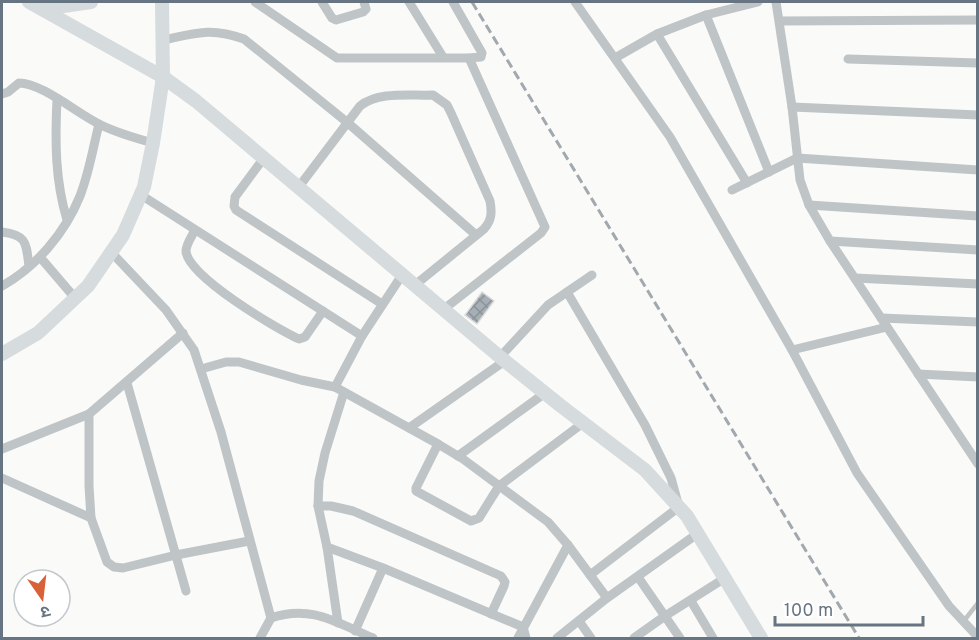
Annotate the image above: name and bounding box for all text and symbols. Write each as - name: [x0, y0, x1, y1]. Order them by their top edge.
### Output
- north arrow: [12, 568, 72, 628]
- scale bar: [775, 589, 924, 627]
- text: उ: [38, 600, 52, 622]
- text: 100 m: [784, 600, 833, 623]

